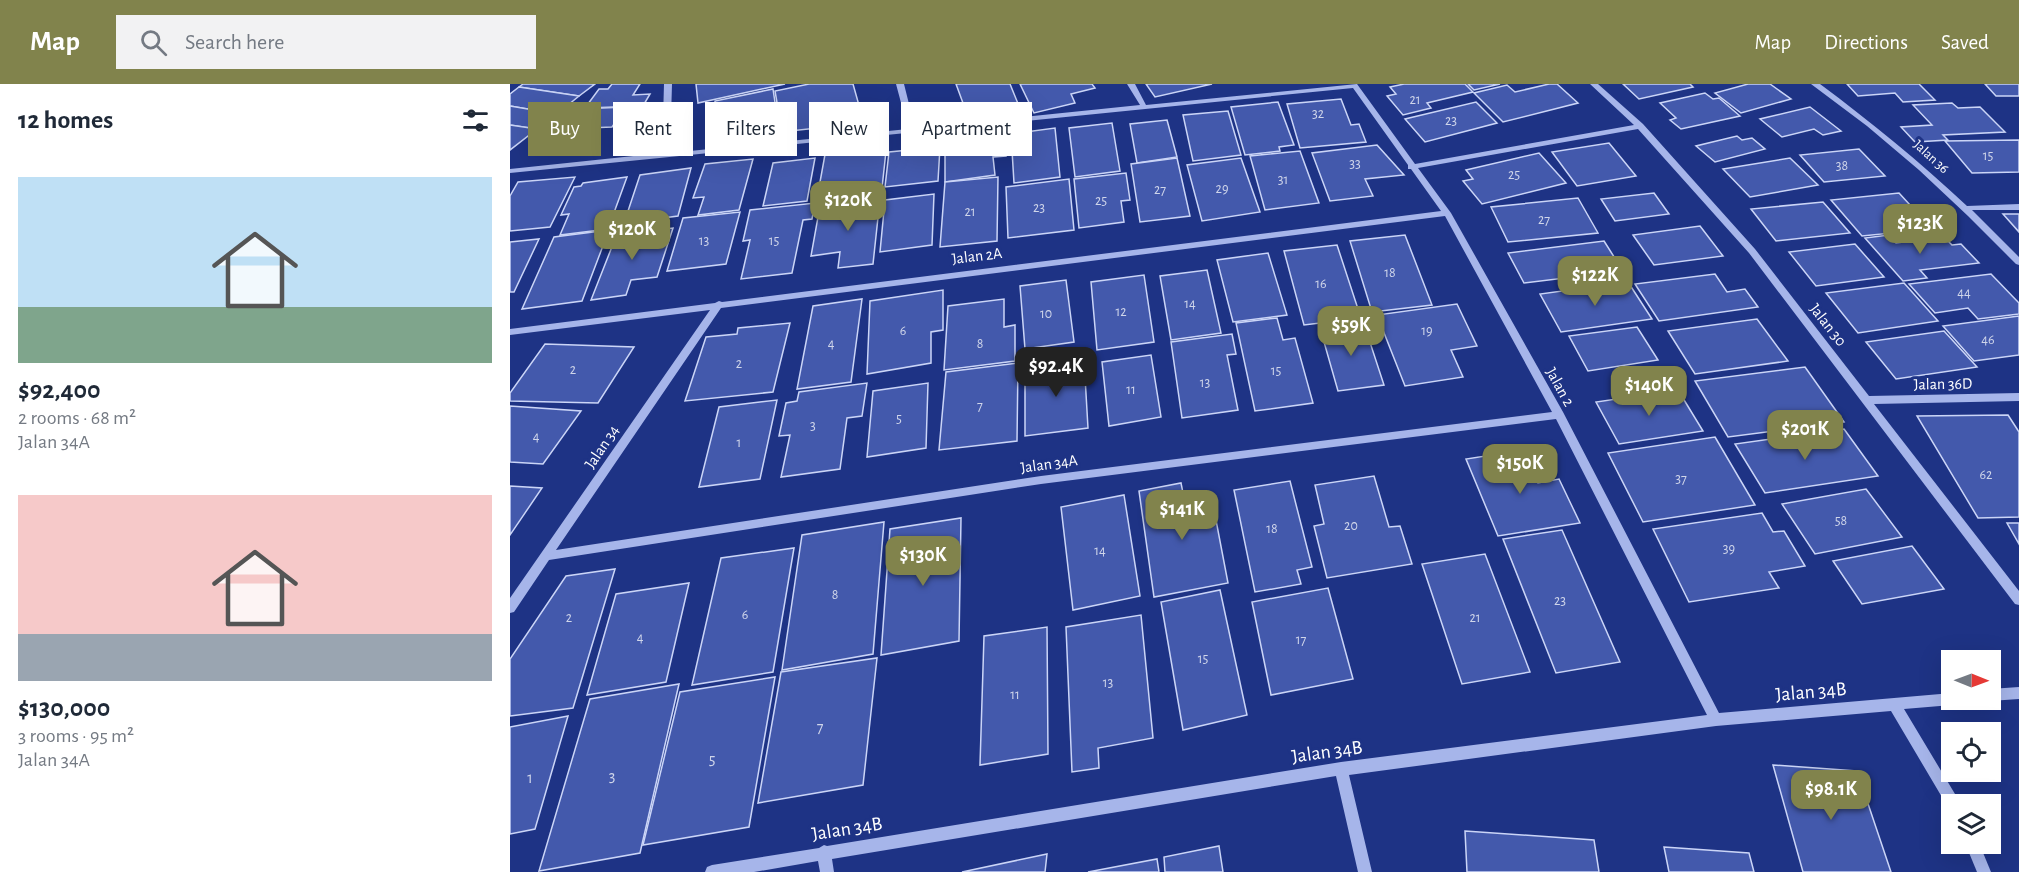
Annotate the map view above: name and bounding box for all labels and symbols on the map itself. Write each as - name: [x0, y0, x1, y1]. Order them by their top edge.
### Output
- house number: 21: [1409, 93, 1421, 107]
- house number: 32: [1312, 107, 1324, 121]
- house number: 23: [1445, 114, 1457, 128]
- street label: Jalan 36: [1911, 138, 1951, 176]
- house number: 15: [1983, 149, 1993, 163]
- house number: 33: [1349, 157, 1361, 171]
- house number: 38: [1836, 159, 1848, 173]
- house number: 25: [1508, 168, 1520, 182]
- house number: 31: [1278, 173, 1288, 187]
- pin: $120K: [806, 181, 890, 232]
- house number: 29: [1216, 182, 1228, 196]
- house number: 27: [1154, 183, 1166, 197]
- house number: 25: [1095, 194, 1107, 208]
- house number: 23: [1033, 201, 1045, 215]
- pin: $123K: [1878, 204, 1962, 255]
- house number: 21: [964, 205, 976, 219]
- pin: $120K: [590, 210, 674, 261]
- house number: 27: [1538, 213, 1550, 227]
- house number: 13: [699, 234, 710, 248]
- house number: 15: [769, 234, 779, 248]
- street label: Jalan 2A: [951, 245, 1003, 267]
- pin: $122K: [1553, 256, 1637, 307]
- house number: 18: [1384, 266, 1396, 280]
- house number: 16: [1315, 277, 1327, 291]
- house number: 44: [1957, 286, 1971, 300]
- house number: 14: [1184, 297, 1196, 311]
- street label: Jalan 30: [1807, 301, 1849, 349]
- house number: 12: [1115, 305, 1127, 319]
- pin: $59K: [1315, 306, 1387, 357]
- house number: 10: [1040, 307, 1052, 321]
- house number: 6: [900, 324, 906, 338]
- house number: 19: [1421, 324, 1433, 338]
- house number: 46: [1981, 333, 1995, 347]
- house number: 4: [828, 337, 835, 351]
- house number: 8: [977, 337, 983, 351]
- pin: $92.4K: [1007, 347, 1105, 398]
- house number: 2: [736, 357, 742, 371]
- house number: 2: [570, 363, 576, 377]
- house number: 15: [1271, 364, 1281, 378]
- street label: Jalan 2: [1543, 365, 1577, 409]
- pin: $140K: [1607, 366, 1691, 417]
- street label: Jalan 36D: [1914, 375, 1972, 393]
- house number: 13: [1200, 376, 1211, 390]
- house number: 11: [1126, 383, 1136, 397]
- house number: 7: [977, 399, 983, 413]
- pin: $201K: [1763, 410, 1847, 461]
- house number: 5: [896, 412, 902, 426]
- house number: 3: [810, 419, 816, 433]
- street label: Jalan 34: [582, 422, 622, 472]
- house number: 4: [533, 430, 540, 444]
- house number: 1: [737, 436, 741, 450]
- pin: $150K: [1478, 444, 1562, 495]
- street label: Jalan 34A: [1019, 452, 1079, 476]
- house number: 62: [1980, 468, 1992, 482]
- house number: 37: [1675, 472, 1687, 486]
- pin: $141K: [1140, 490, 1224, 541]
- house number: 58: [1835, 514, 1847, 528]
- house number: 20: [1344, 519, 1358, 533]
- house number: 18: [1266, 522, 1278, 536]
- pin: $130K: [881, 536, 965, 587]
- house number: 39: [1723, 542, 1735, 556]
- house number: 14: [1094, 544, 1106, 558]
- house number: 8: [832, 588, 838, 602]
- house number: 23: [1554, 594, 1566, 608]
- house number: 6: [742, 608, 748, 622]
- house number: 2: [566, 611, 572, 625]
- house number: 21: [1469, 611, 1481, 625]
- house number: 4: [637, 631, 644, 645]
- house number: 17: [1296, 633, 1306, 647]
- north arrow: [1941, 650, 2001, 710]
- house number: 15: [1198, 652, 1208, 666]
- house number: 13: [1103, 676, 1114, 690]
- street label: Jalan 34B: [1775, 679, 1847, 705]
- house number: 11: [1010, 688, 1020, 702]
- house number: 7: [817, 720, 824, 736]
- street label: Jalan 34B: [1290, 737, 1364, 767]
- house number: 5: [709, 751, 715, 767]
- house number: 3: [609, 768, 615, 784]
- house number: 1: [527, 770, 533, 786]
- pin: $98.1K: [1782, 770, 1880, 821]
- street label: Jalan 34B: [810, 814, 884, 844]

